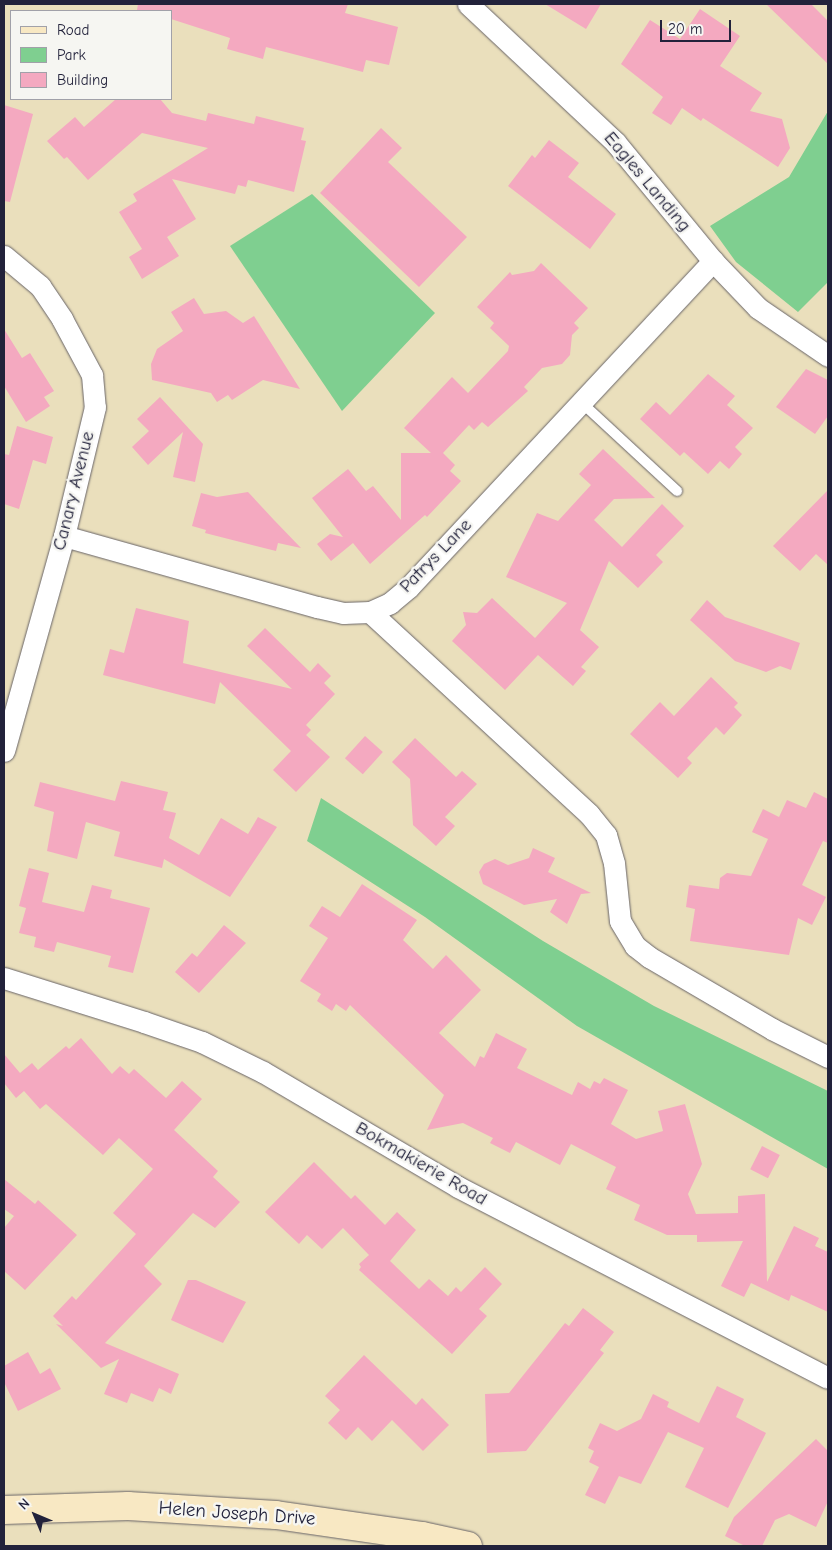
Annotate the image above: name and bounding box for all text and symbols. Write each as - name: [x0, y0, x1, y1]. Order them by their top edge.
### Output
- legend: [10, 10, 172, 100]
- scale bar: [662, 10, 733, 42]
- text: 20 m: [668, 20, 702, 38]
- text: Road: [57, 21, 89, 39]
- text: Park: [57, 46, 86, 64]
- text: Building: [57, 71, 108, 89]
- street label: Eagles Landing: [599, 127, 695, 237]
- street label: Canary Avenue: [48, 429, 100, 553]
- street label: Patrys Lane: [395, 514, 477, 598]
- street label: Bokmakierie Road: [351, 1117, 491, 1211]
- north arrow: [10, 1490, 60, 1540]
- text: N: [15, 1495, 33, 1513]
- street label: Helen Joseph Drive: [158, 1497, 316, 1531]

